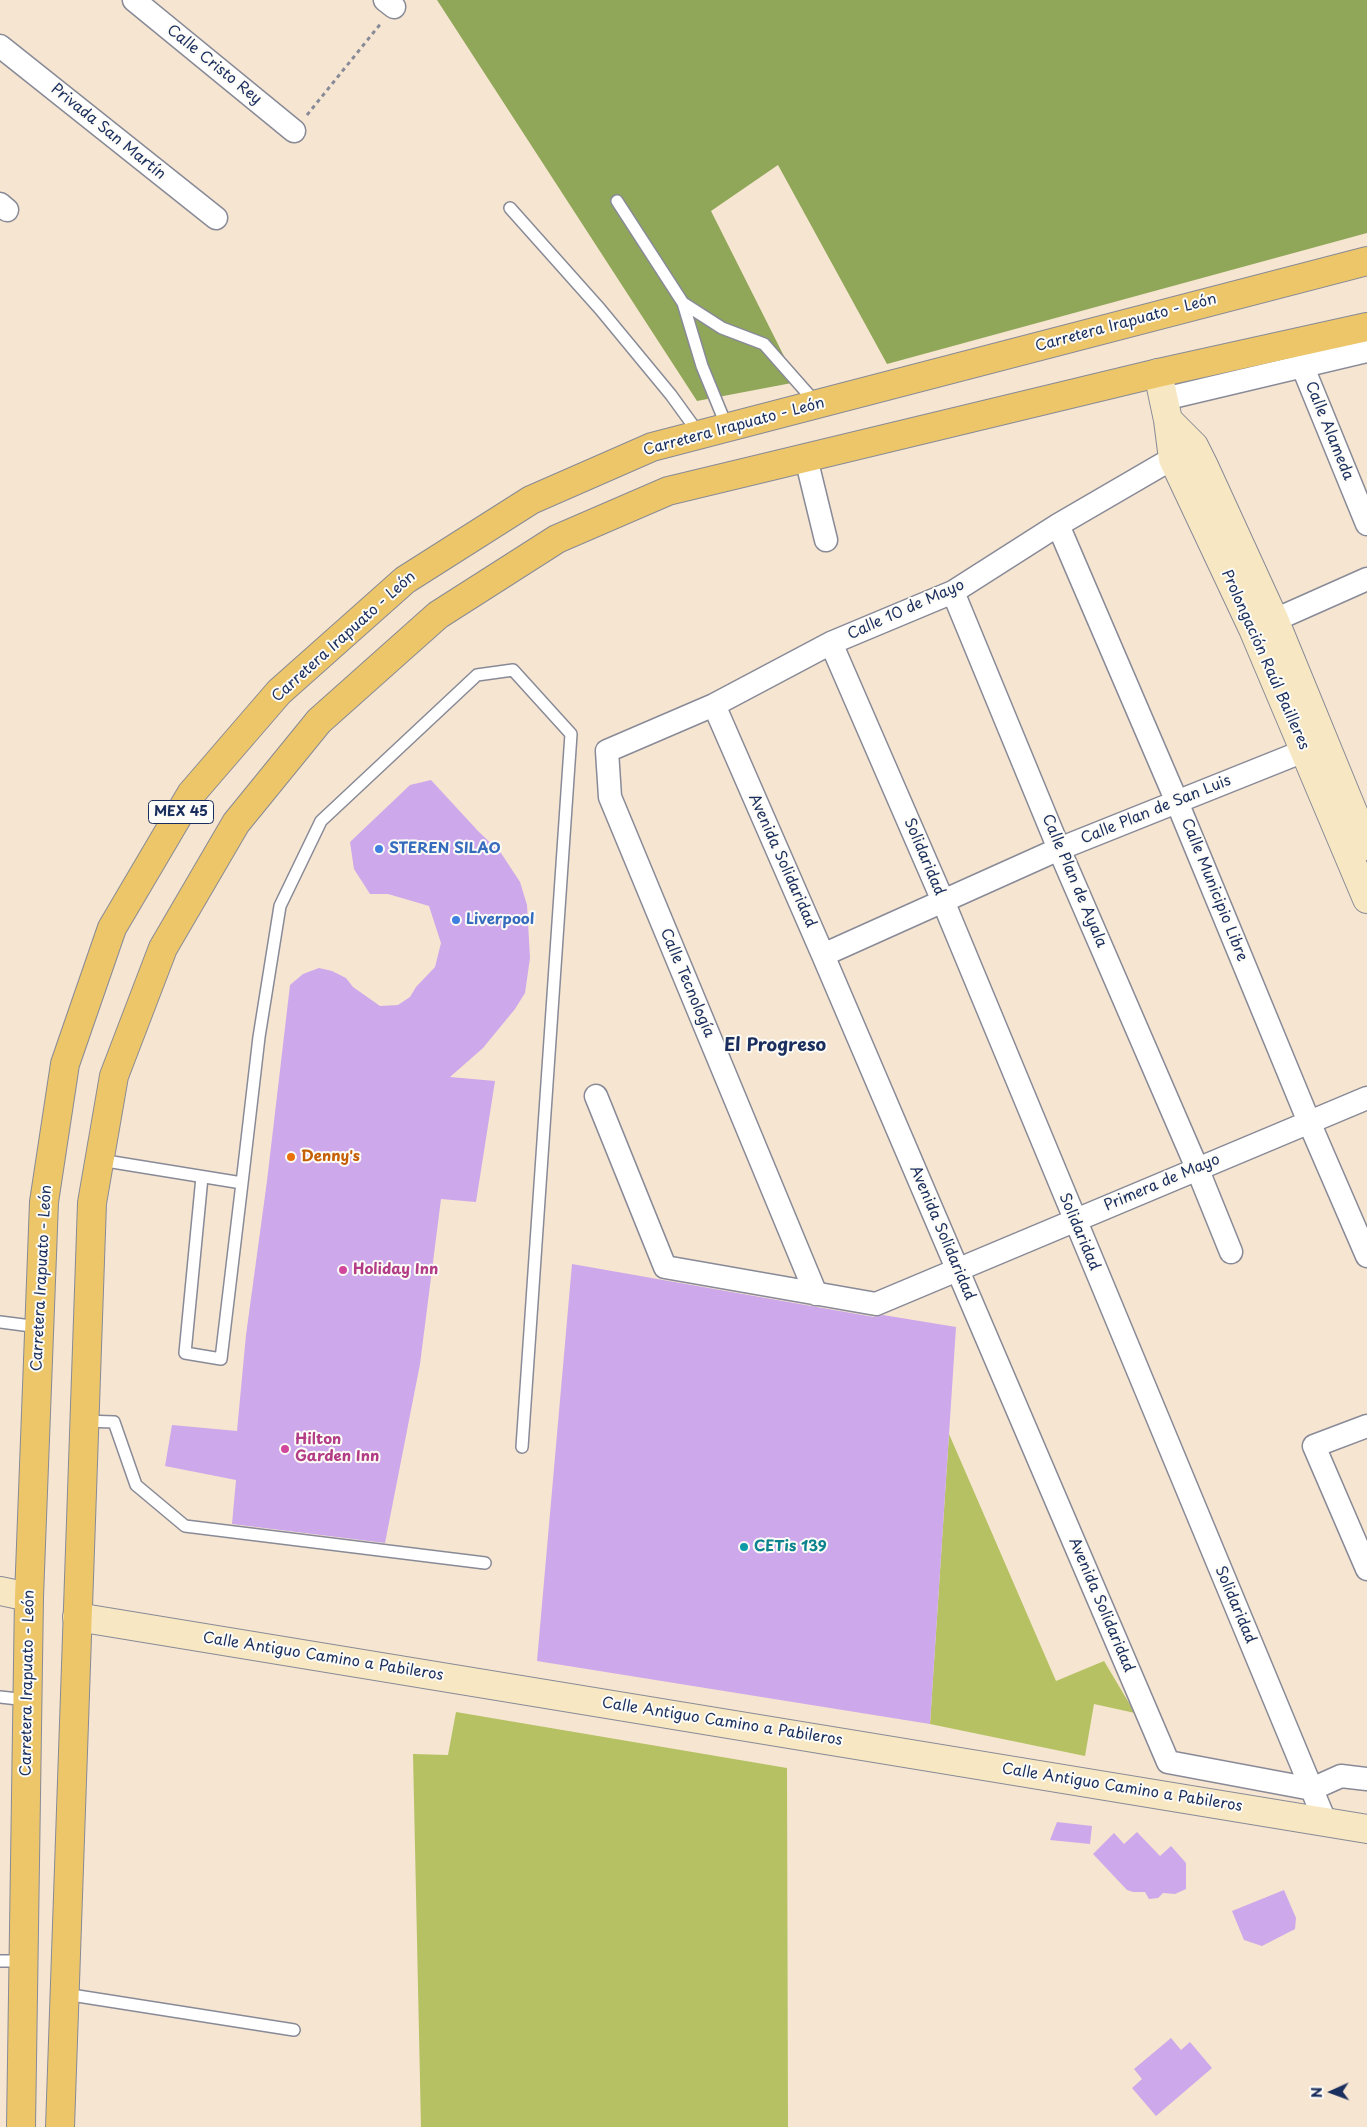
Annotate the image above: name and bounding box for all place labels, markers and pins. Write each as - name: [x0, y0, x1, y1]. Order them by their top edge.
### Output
- place label: STEREN SILAO: [389, 840, 501, 858]
- marker: STEREN SILAO: [373, 843, 385, 855]
- place label: Liverpool: [466, 911, 534, 929]
- marker: Liverpool: [450, 914, 462, 926]
- place label: Denny's: [301, 1148, 360, 1166]
- marker: Denny's: [285, 1151, 297, 1163]
- place label: Holiday Inn: [353, 1261, 438, 1279]
- marker: Holiday Inn: [337, 1264, 349, 1276]
- place label: Hilton Garden Inn: [295, 1431, 379, 1466]
- marker: Hilton Garden Inn: [279, 1443, 291, 1455]
- place label: CETis 139: [754, 1538, 827, 1556]
- marker: CETis 139: [738, 1541, 750, 1553]

